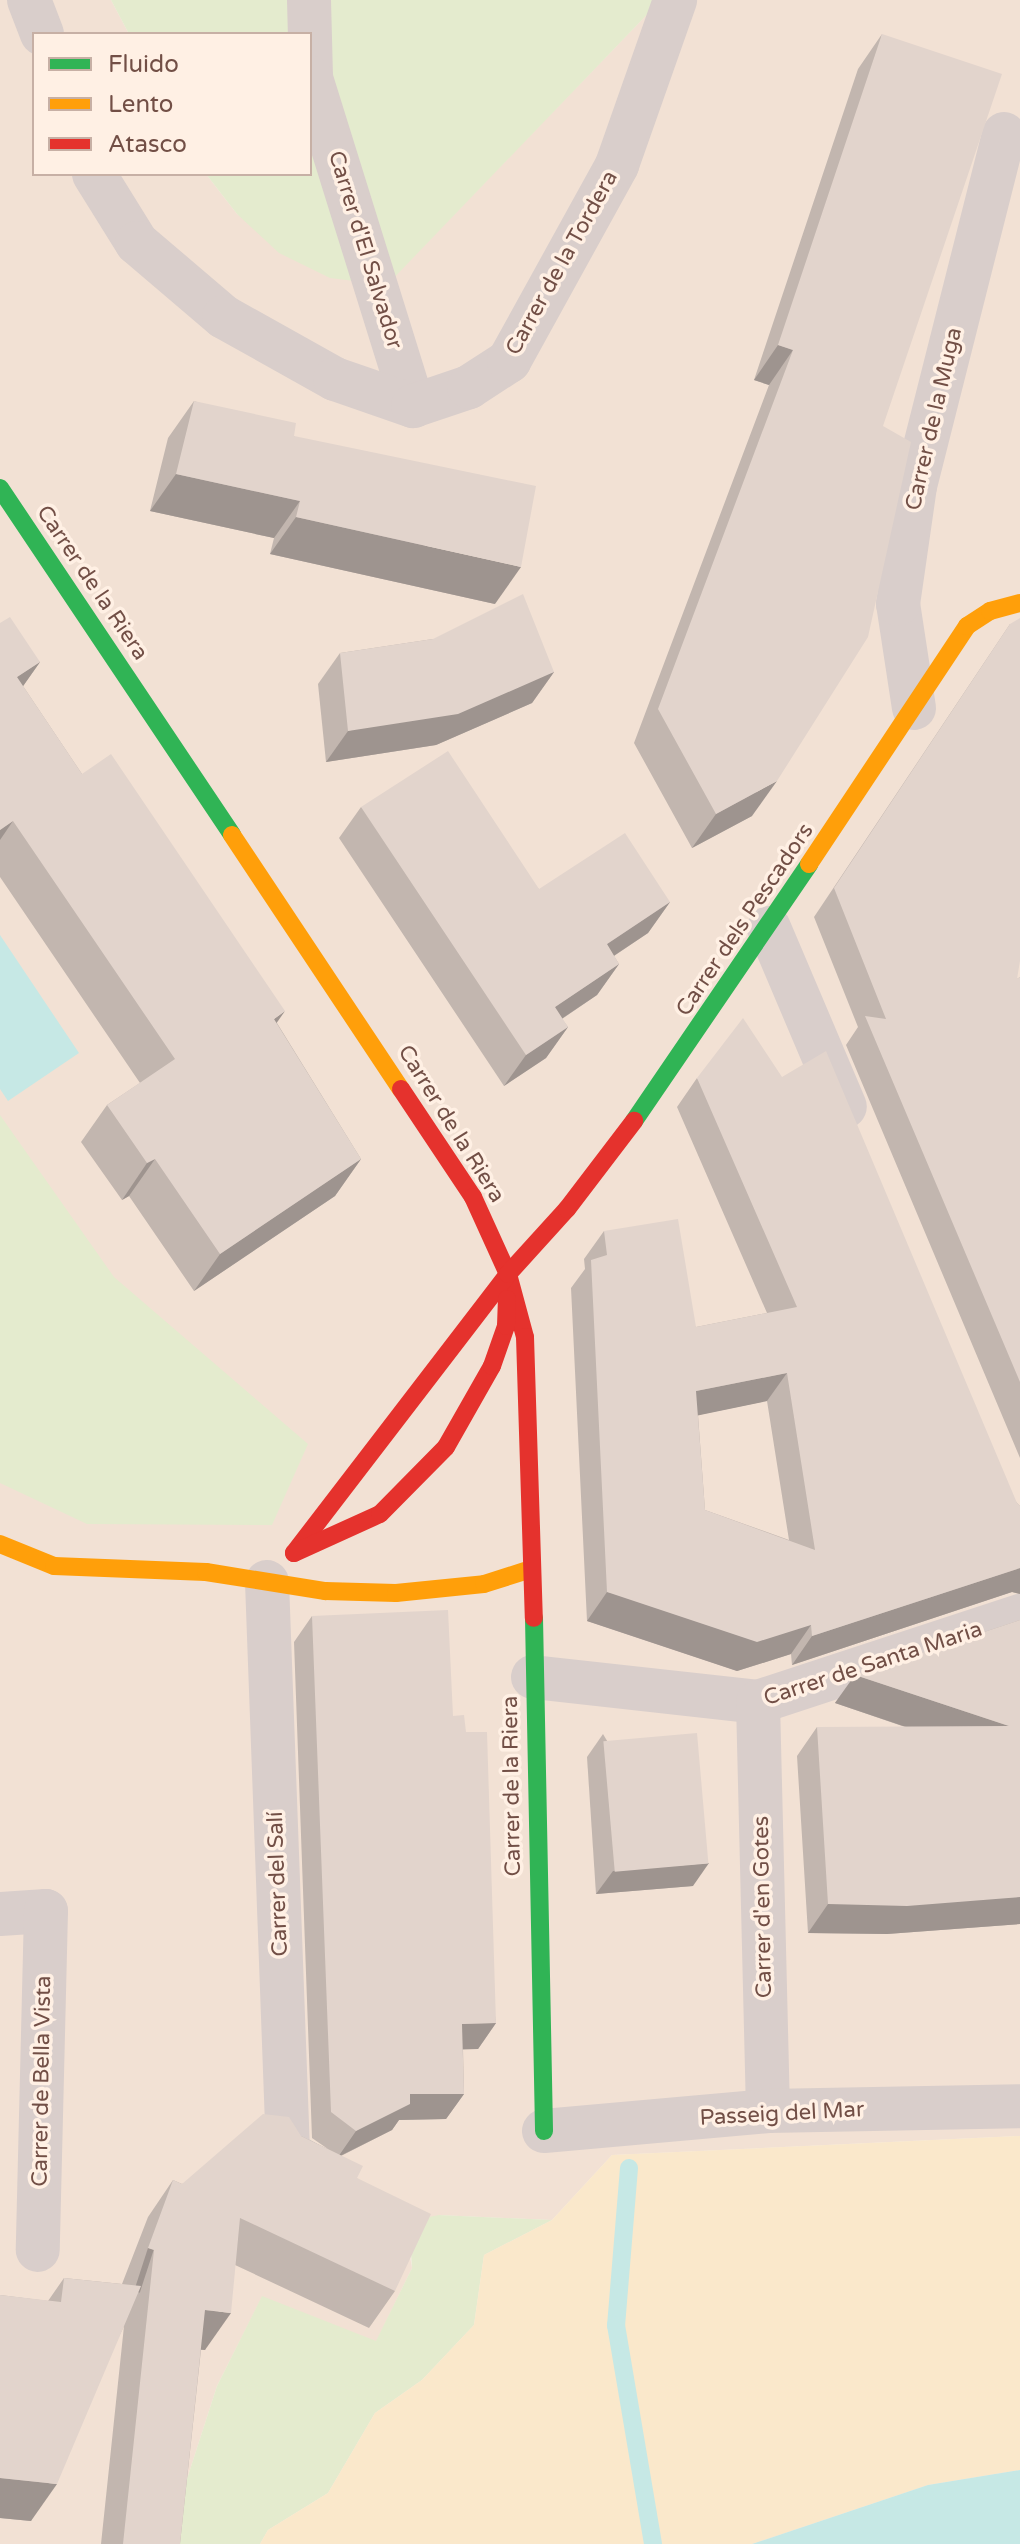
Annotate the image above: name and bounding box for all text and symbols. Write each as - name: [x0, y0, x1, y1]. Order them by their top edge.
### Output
- legend: [32, 32, 312, 176]
- text: Fluido: [108, 50, 179, 79]
- text: Lento: [108, 90, 173, 119]
- text: Atasco: [108, 130, 187, 159]
- street label: Carrer d'El Salvador: [322, 148, 408, 352]
- street label: Carrer de la Tordera: [500, 166, 624, 360]
- street label: Carrer de la Muga: [900, 325, 968, 513]
- street label: Carrer de la Riera: [31, 501, 153, 665]
- street label: Carrer dels Pescadors: [671, 819, 819, 1021]
- street label: Carrer de la Riera: [392, 1040, 510, 1208]
- street label: Carrer de Santa Maria: [760, 1616, 986, 1712]
- street label: Carrer de la Riera: [497, 1695, 527, 1877]
- street label: Carrer del Salí: [262, 1811, 294, 1957]
- street label: Carrer d'en Gotes: [748, 1816, 778, 1998]
- street label: Carrer de Bella Vista: [27, 1975, 57, 2187]
- street label: Passeig del Mar: [699, 2097, 865, 2131]

